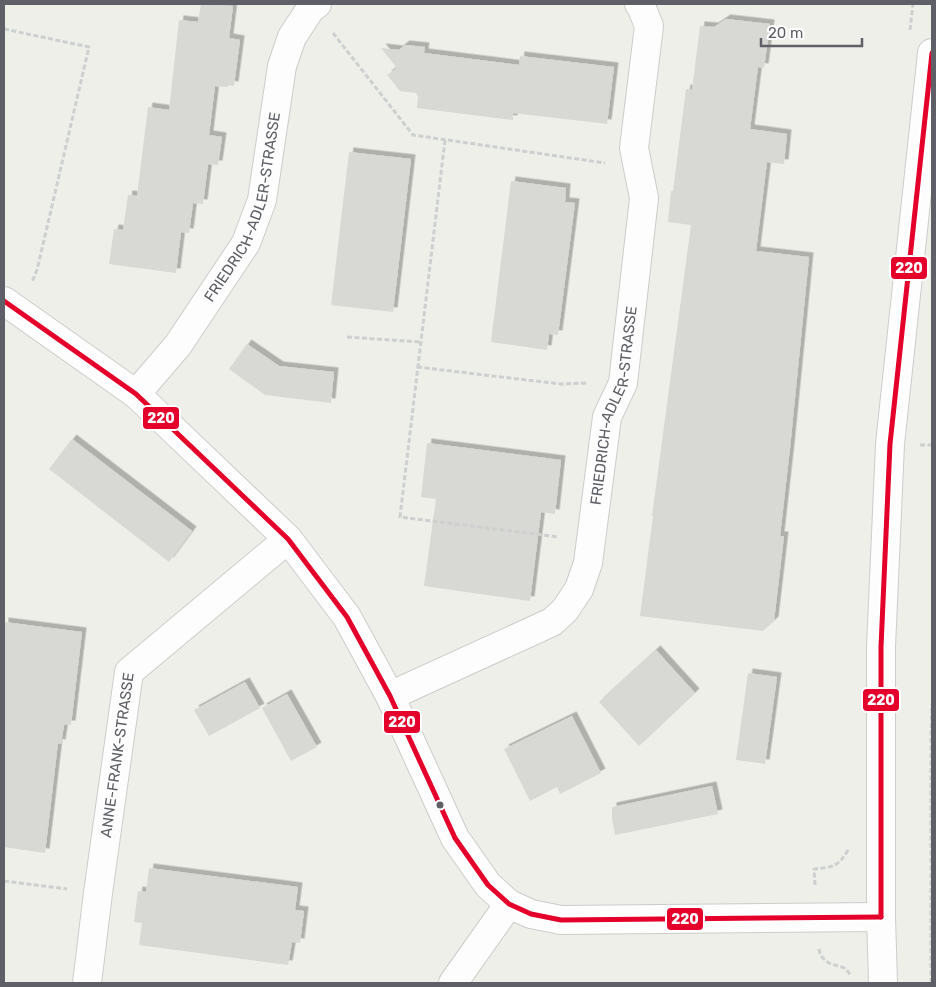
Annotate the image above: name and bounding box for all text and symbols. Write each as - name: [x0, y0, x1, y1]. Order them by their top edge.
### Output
- scale bar: [761, 15, 862, 47]
- text: 20 m: [768, 24, 803, 42]
- street label: FRIEDRICH-ADLER-STRASSE: [200, 111, 284, 305]
- line badge: 220: [890, 256, 928, 280]
- text: 220: [895, 260, 923, 277]
- street label: FRIEDRICH-ADLER-STRASSE: [587, 305, 641, 506]
- line badge: 220: [142, 406, 180, 430]
- text: 220: [147, 410, 175, 427]
- street label: ANNE-FRANK-STRASSE: [97, 671, 138, 839]
- line badge: 220: [862, 688, 900, 712]
- text: 220: [867, 692, 895, 709]
- line badge: 220: [383, 710, 421, 734]
- text: 220: [388, 714, 416, 731]
- unlabelled marker: [435, 800, 445, 810]
- line badge: 220: [666, 907, 704, 931]
- text: 220: [671, 911, 699, 928]

